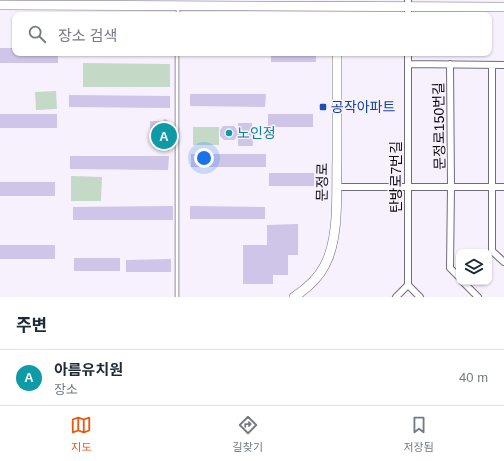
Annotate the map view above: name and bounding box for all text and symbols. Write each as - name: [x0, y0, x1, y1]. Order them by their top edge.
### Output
- search box: [12, 12, 492, 56]
- icon: search: [26, 23, 48, 45]
- text: 장소 검색: [58, 27, 117, 44]
- street label: 문정로150번길: [430, 82, 448, 170]
- place label: 공작아파트: [331, 99, 396, 115]
- marker: 공작아파트: [318, 102, 328, 112]
- pin: A: [151, 121, 177, 151]
- place label: 노인정: [237, 125, 276, 141]
- marker: 노인정: [224, 128, 234, 138]
- street label: 탄방로7번길: [388, 141, 404, 213]
- your location: [194, 148, 214, 168]
- street label: 문정로: [314, 162, 330, 201]
- map controls: [456, 249, 492, 285]
- button: layers: [456, 249, 492, 285]
- text: 주변: [16, 316, 47, 335]
- text: 아름유치원: [54, 361, 123, 378]
- text: A: [24, 370, 34, 385]
- text: 40 m: [459, 370, 488, 385]
- text: 장소: [54, 382, 78, 397]
- tab: 지도: [70, 414, 92, 454]
- tab: 길찾기: [233, 414, 263, 454]
- tab: 저장됨: [403, 414, 434, 454]

